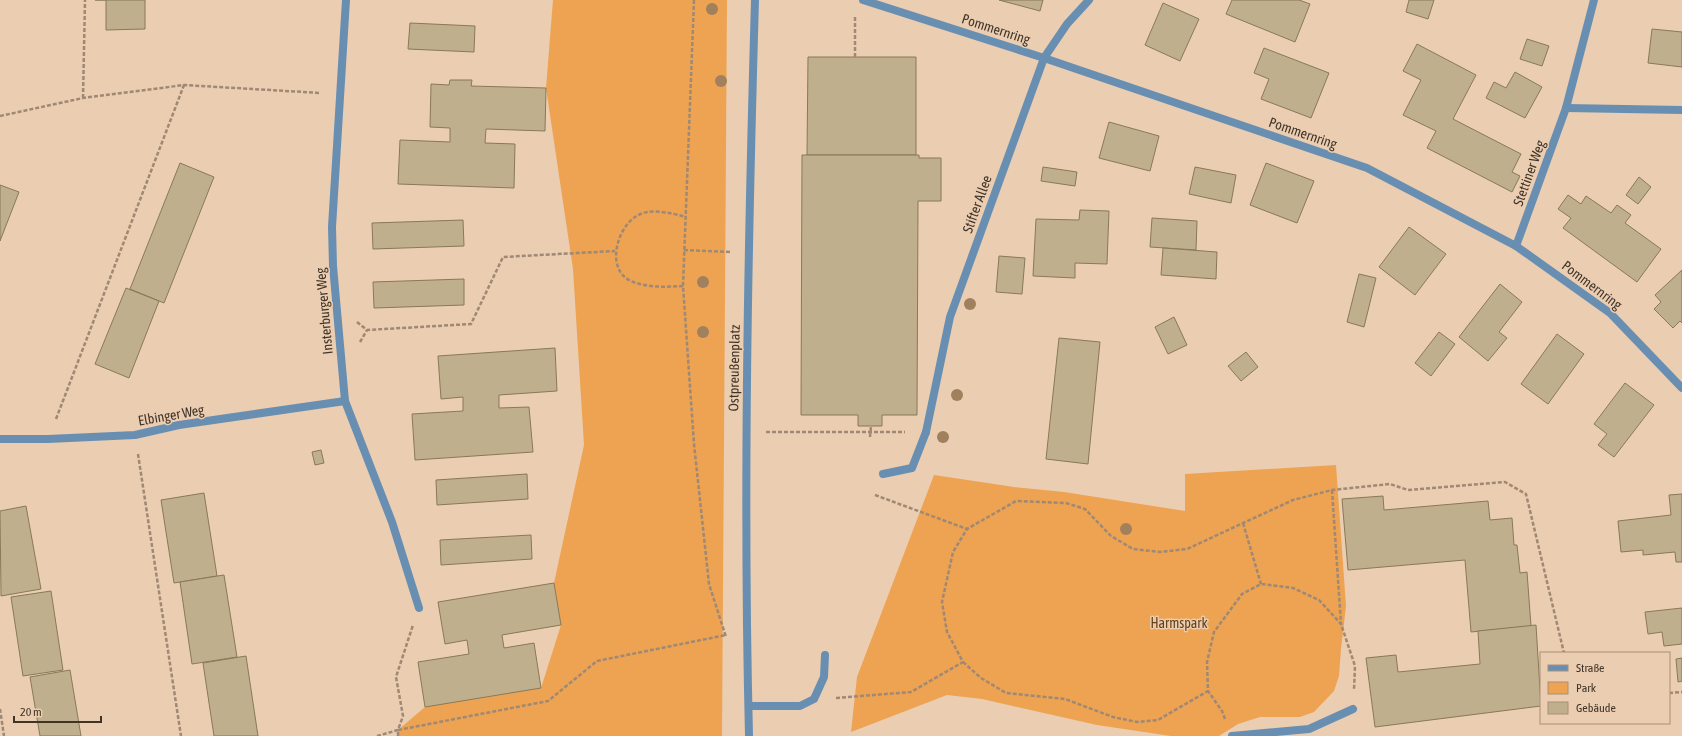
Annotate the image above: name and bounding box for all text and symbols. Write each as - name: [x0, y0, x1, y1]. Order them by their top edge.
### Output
- street label: Pommernring: [960, 10, 1032, 48]
- street label: Pommernring: [1267, 114, 1339, 152]
- street label: Stettiner Weg: [1510, 138, 1548, 208]
- street label: Stifter Allee: [959, 173, 995, 235]
- street label: Pommernring: [1559, 257, 1625, 313]
- street label: Insterburger Weg: [312, 267, 336, 355]
- street label: Ostpreußenplatz: [725, 325, 743, 411]
- street label: Elbinger Weg: [137, 401, 205, 429]
- park label: Harmspark: [1150, 615, 1208, 631]
- legend: [1540, 652, 1670, 724]
- text: Straße: [1576, 661, 1604, 675]
- text: Park: [1576, 681, 1597, 695]
- scale bar: [14, 698, 101, 724]
- text: Gebäude: [1576, 701, 1616, 715]
- text: 20 m: [20, 705, 42, 719]

